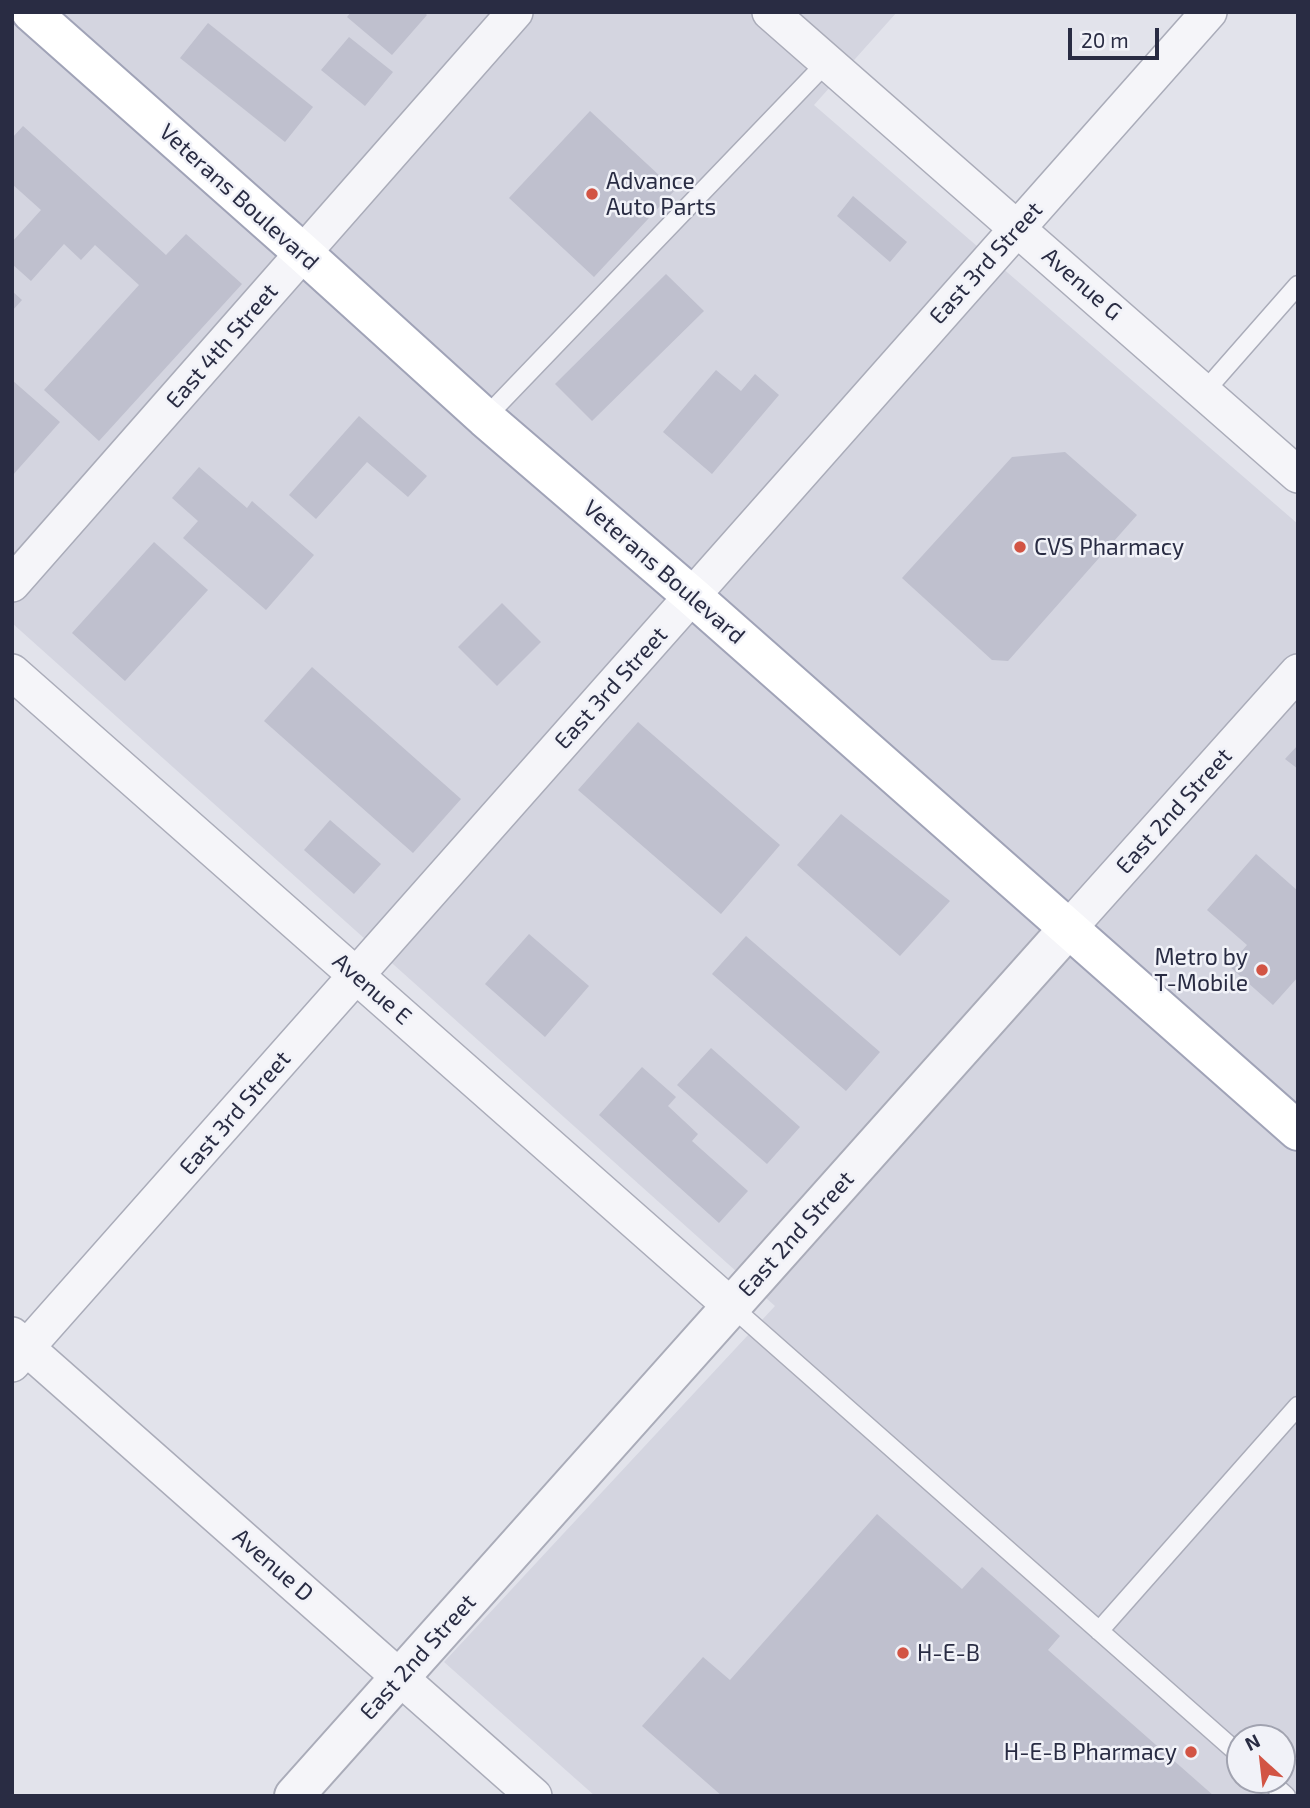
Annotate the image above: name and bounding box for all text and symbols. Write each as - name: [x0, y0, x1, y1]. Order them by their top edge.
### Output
- scale bar: [1072, 14, 1163, 58]
- text: 20 m: [1081, 27, 1129, 52]
- street label: Veterans Boulevard: [154, 118, 324, 276]
- place label: Advance Auto Parts: [606, 167, 716, 221]
- marker: Advance Auto Parts: [584, 186, 600, 202]
- street label: East 3rd Street: [924, 196, 1048, 330]
- street label: Avenue G: [1036, 242, 1128, 326]
- street label: East 4th Street: [160, 278, 284, 414]
- street label: Veterans Boulevard: [578, 494, 750, 650]
- place label: CVS Pharmacy: [1034, 533, 1184, 561]
- marker: CVS Pharmacy: [1012, 539, 1028, 555]
- street label: East 3rd Street: [549, 621, 673, 755]
- street label: East 2nd Street: [1110, 742, 1238, 880]
- place label: Metro by T-Mobile: [1154, 943, 1248, 997]
- street label: Avenue E: [327, 947, 417, 1031]
- marker: Metro by T-Mobile: [1254, 962, 1270, 978]
- street label: East 3rd Street: [174, 1045, 296, 1181]
- street label: East 2nd Street: [732, 1165, 860, 1303]
- street label: Avenue D: [227, 1523, 319, 1607]
- street label: East 2nd Street: [354, 1588, 482, 1726]
- place label: H-E-B: [917, 1639, 980, 1667]
- marker: H-E-B: [895, 1645, 911, 1661]
- north arrow: [1226, 1724, 1296, 1794]
- text: N: [1241, 1728, 1263, 1755]
- place label: H-E-B Pharmacy: [1004, 1738, 1177, 1766]
- marker: H-E-B Pharmacy: [1183, 1744, 1199, 1760]

